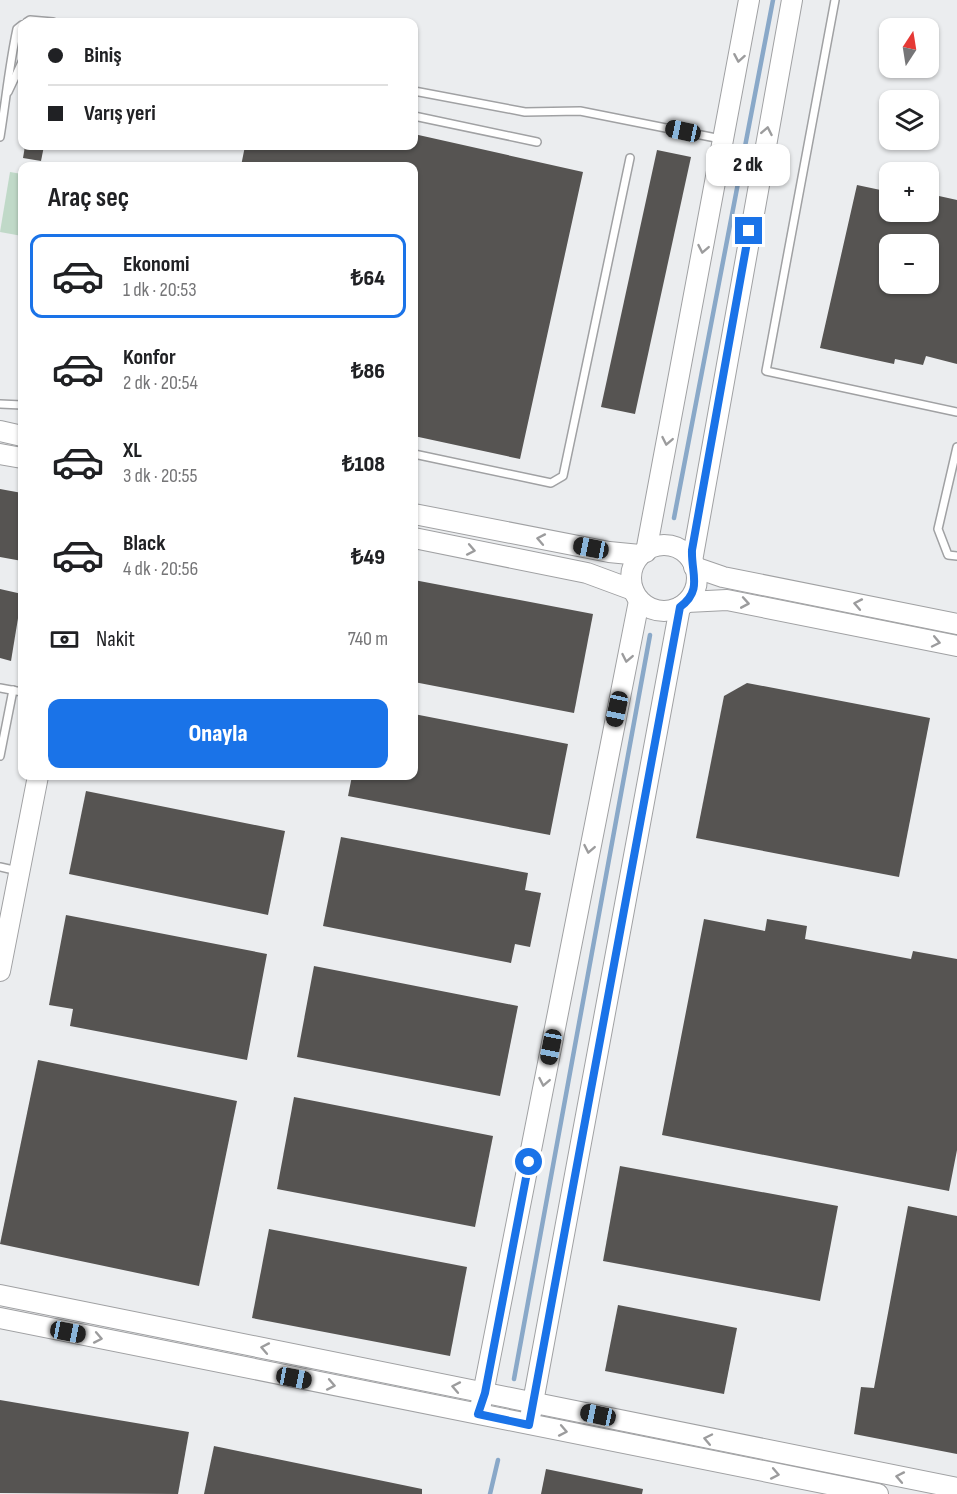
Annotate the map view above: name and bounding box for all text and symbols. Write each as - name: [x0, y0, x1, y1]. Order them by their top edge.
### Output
- north arrow: [879, 18, 939, 78]
- map controls: [879, 18, 939, 294]
- text: Biniş: [84, 42, 122, 69]
- one-way arrow: [733, 52, 746, 62]
- button: layers: [879, 90, 939, 150]
- text: Varış yeri: [84, 100, 156, 127]
- car: [664, 118, 702, 144]
- one-way arrow: [760, 126, 773, 136]
- callout: 2 dk: [707, 144, 791, 186]
- text: 2 dk: [733, 153, 763, 177]
- button: +: [879, 162, 939, 222]
- text: Araç seç: [48, 182, 129, 214]
- route end: [735, 217, 762, 244]
- button: −: [879, 234, 939, 294]
- one-way arrow: [697, 244, 710, 254]
- icon: car: [51, 249, 105, 303]
- text: Ekonomi: [123, 251, 189, 278]
- text: ₺64: [351, 265, 385, 292]
- text: 1 dk · 20:53: [123, 278, 197, 302]
- icon: car: [51, 342, 105, 396]
- text: Konfor: [123, 344, 176, 371]
- text: ₺86: [351, 358, 385, 385]
- text: 2 dk · 20:54: [123, 371, 198, 395]
- icon: car: [51, 435, 105, 489]
- one-way arrow: [661, 436, 673, 446]
- text: XL: [123, 437, 142, 464]
- text: ₺108: [342, 451, 385, 478]
- text: 3 dk · 20:55: [123, 464, 198, 488]
- icon: car: [51, 528, 105, 582]
- text: Black: [123, 530, 165, 557]
- one-way arrow: [536, 533, 546, 546]
- car: [572, 536, 610, 560]
- one-way arrow: [466, 543, 476, 556]
- text: ₺49: [351, 544, 385, 571]
- text: 4 dk · 20:56: [123, 557, 198, 581]
- one-way arrow: [740, 597, 749, 609]
- one-way arrow: [854, 598, 864, 611]
- icon: cash: [48, 623, 81, 656]
- text: Nakit: [96, 626, 135, 653]
- text: 740 m: [348, 627, 388, 651]
- one-way arrow: [931, 635, 941, 648]
- one-way arrow: [622, 653, 635, 663]
- car: [604, 690, 630, 728]
- button: Onayla: [48, 699, 388, 768]
- one-way arrow: [583, 844, 596, 854]
- car: [539, 1028, 563, 1066]
- one-way arrow: [538, 1076, 551, 1086]
- route start: [515, 1148, 542, 1175]
- car: [49, 1320, 87, 1344]
- one-way arrow: [93, 1331, 103, 1344]
- one-way arrow: [260, 1342, 270, 1355]
- car: [275, 1366, 313, 1390]
- one-way arrow: [326, 1378, 336, 1391]
- one-way arrow: [451, 1381, 461, 1394]
- car: [579, 1402, 617, 1428]
- one-way arrow: [558, 1424, 568, 1437]
- one-way arrow: [704, 1433, 714, 1446]
- one-way arrow: [770, 1467, 780, 1480]
- one-way arrow: [895, 1471, 905, 1484]

